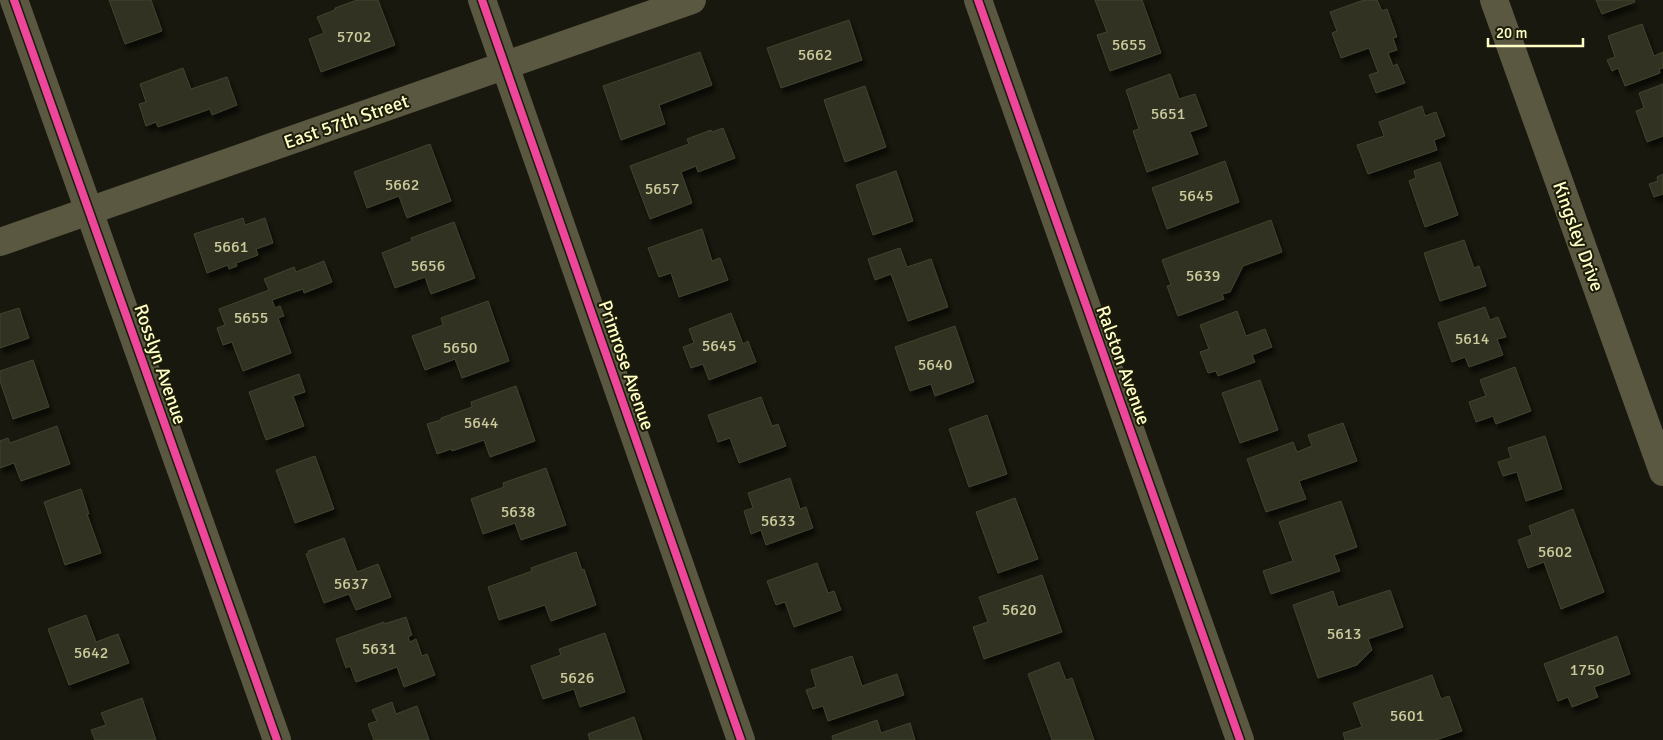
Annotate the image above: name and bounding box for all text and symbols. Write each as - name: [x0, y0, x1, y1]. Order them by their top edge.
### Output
- scale bar: [1488, 15, 1583, 47]
- text: 20 m: [1496, 24, 1527, 42]
- house number: 5702: [337, 27, 371, 47]
- house number: 5655: [1112, 35, 1146, 55]
- house number: 5662: [798, 45, 832, 65]
- street label: East 57th Street: [281, 89, 412, 155]
- house number: 5651: [1151, 104, 1185, 124]
- house number: 5662: [385, 175, 419, 195]
- street label: Kingsley Drive: [1547, 178, 1609, 295]
- house number: 5657: [645, 179, 679, 199]
- house number: 5645: [1179, 186, 1213, 206]
- house number: 5661: [214, 237, 248, 257]
- house number: 5656: [411, 256, 445, 276]
- house number: 5639: [1186, 266, 1220, 286]
- street label: Primrose Avenue: [593, 297, 660, 434]
- street label: Rosslyn Avenue: [128, 301, 192, 428]
- street label: Ralston Avenue: [1090, 302, 1156, 428]
- house number: 5655: [234, 308, 268, 328]
- house number: 5614: [1455, 329, 1490, 349]
- house number: 5645: [702, 336, 736, 356]
- house number: 5650: [443, 338, 477, 358]
- house number: 5640: [918, 355, 952, 375]
- house number: 5644: [464, 413, 499, 433]
- house number: 5638: [501, 502, 535, 522]
- house number: 5633: [761, 511, 795, 531]
- house number: 5602: [1538, 542, 1572, 562]
- house number: 5637: [334, 574, 368, 594]
- house number: 5620: [1002, 600, 1036, 620]
- house number: 5613: [1327, 624, 1361, 644]
- house number: 5631: [362, 639, 396, 659]
- house number: 5642: [74, 643, 108, 663]
- house number: 1750: [1570, 660, 1604, 680]
- house number: 5626: [560, 668, 594, 688]
- house number: 5601: [1390, 706, 1424, 726]

